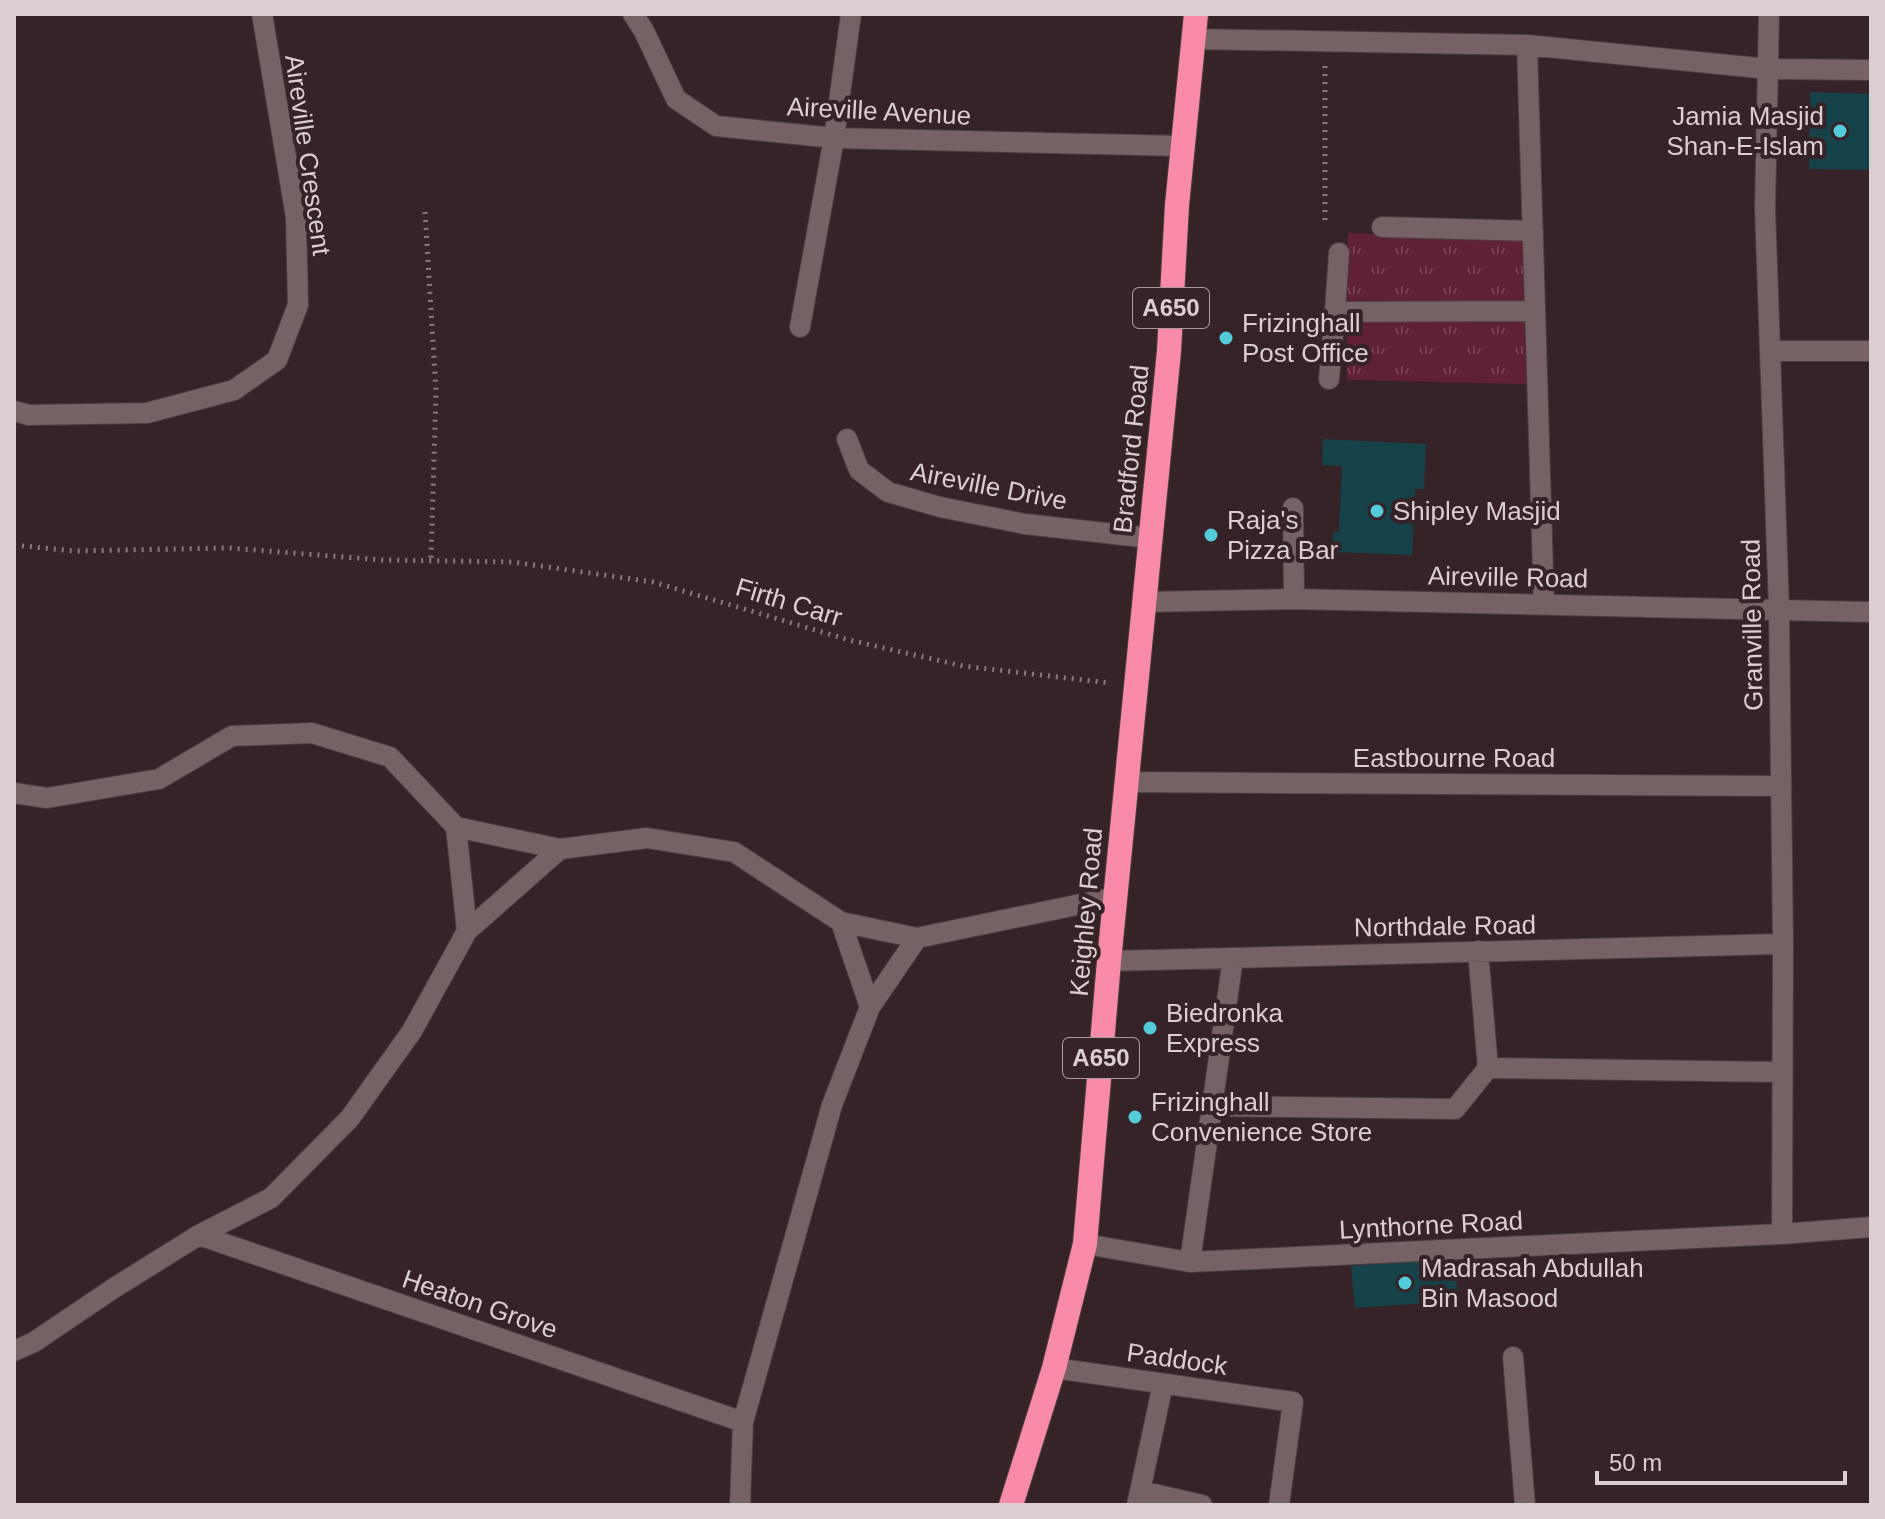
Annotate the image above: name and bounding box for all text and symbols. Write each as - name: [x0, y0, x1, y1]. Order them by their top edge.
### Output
- street label: Aireville Crescent: [279, 53, 337, 258]
- street label: Aireville Avenue: [786, 91, 972, 131]
- place label: Jamia Masjid Shan-E-Islam: [1667, 101, 1824, 161]
- marker: Jamia Masjid Shan-E-Islam: [1831, 122, 1849, 140]
- road number: A650: [1133, 288, 1209, 328]
- place label: Frizinghall Post Office: [1242, 308, 1369, 368]
- marker: Frizinghall Post Office: [1217, 329, 1235, 347]
- street label: Bradford Road: [1107, 363, 1155, 535]
- street label: Aireville Drive: [908, 456, 1070, 516]
- place label: Shipley Masjid: [1393, 496, 1561, 526]
- marker: Shipley Masjid: [1368, 502, 1386, 520]
- place label: Raja's Pizza Bar: [1227, 505, 1339, 565]
- marker: Raja's Pizza Bar: [1202, 526, 1220, 544]
- street label: Granville Road: [1736, 539, 1768, 711]
- street label: Aireville Road: [1428, 561, 1588, 593]
- street label: Firth Carr: [732, 572, 846, 632]
- street label: Eastbourne Road: [1353, 743, 1555, 773]
- street label: Keighley Road: [1064, 826, 1108, 998]
- street label: Northdale Road: [1354, 909, 1536, 943]
- place label: Biedronka Express: [1166, 998, 1284, 1058]
- marker: Biedronka Express: [1141, 1019, 1159, 1037]
- road number: A650: [1063, 1038, 1139, 1078]
- place label: Frizinghall Convenience Store: [1151, 1087, 1372, 1147]
- marker: Frizinghall Convenience Store: [1126, 1108, 1144, 1126]
- street label: Lynthorne Road: [1338, 1205, 1524, 1245]
- place label: Madrasah Abdullah Bin Masood: [1421, 1253, 1644, 1313]
- street label: Heaton Grove: [399, 1263, 561, 1345]
- marker: Madrasah Abdullah Bin Masood: [1396, 1274, 1414, 1292]
- street label: Paddock: [1125, 1337, 1230, 1381]
- scale bar: [1597, 1435, 1845, 1485]
- text: 50 m: [1609, 1449, 1662, 1476]

